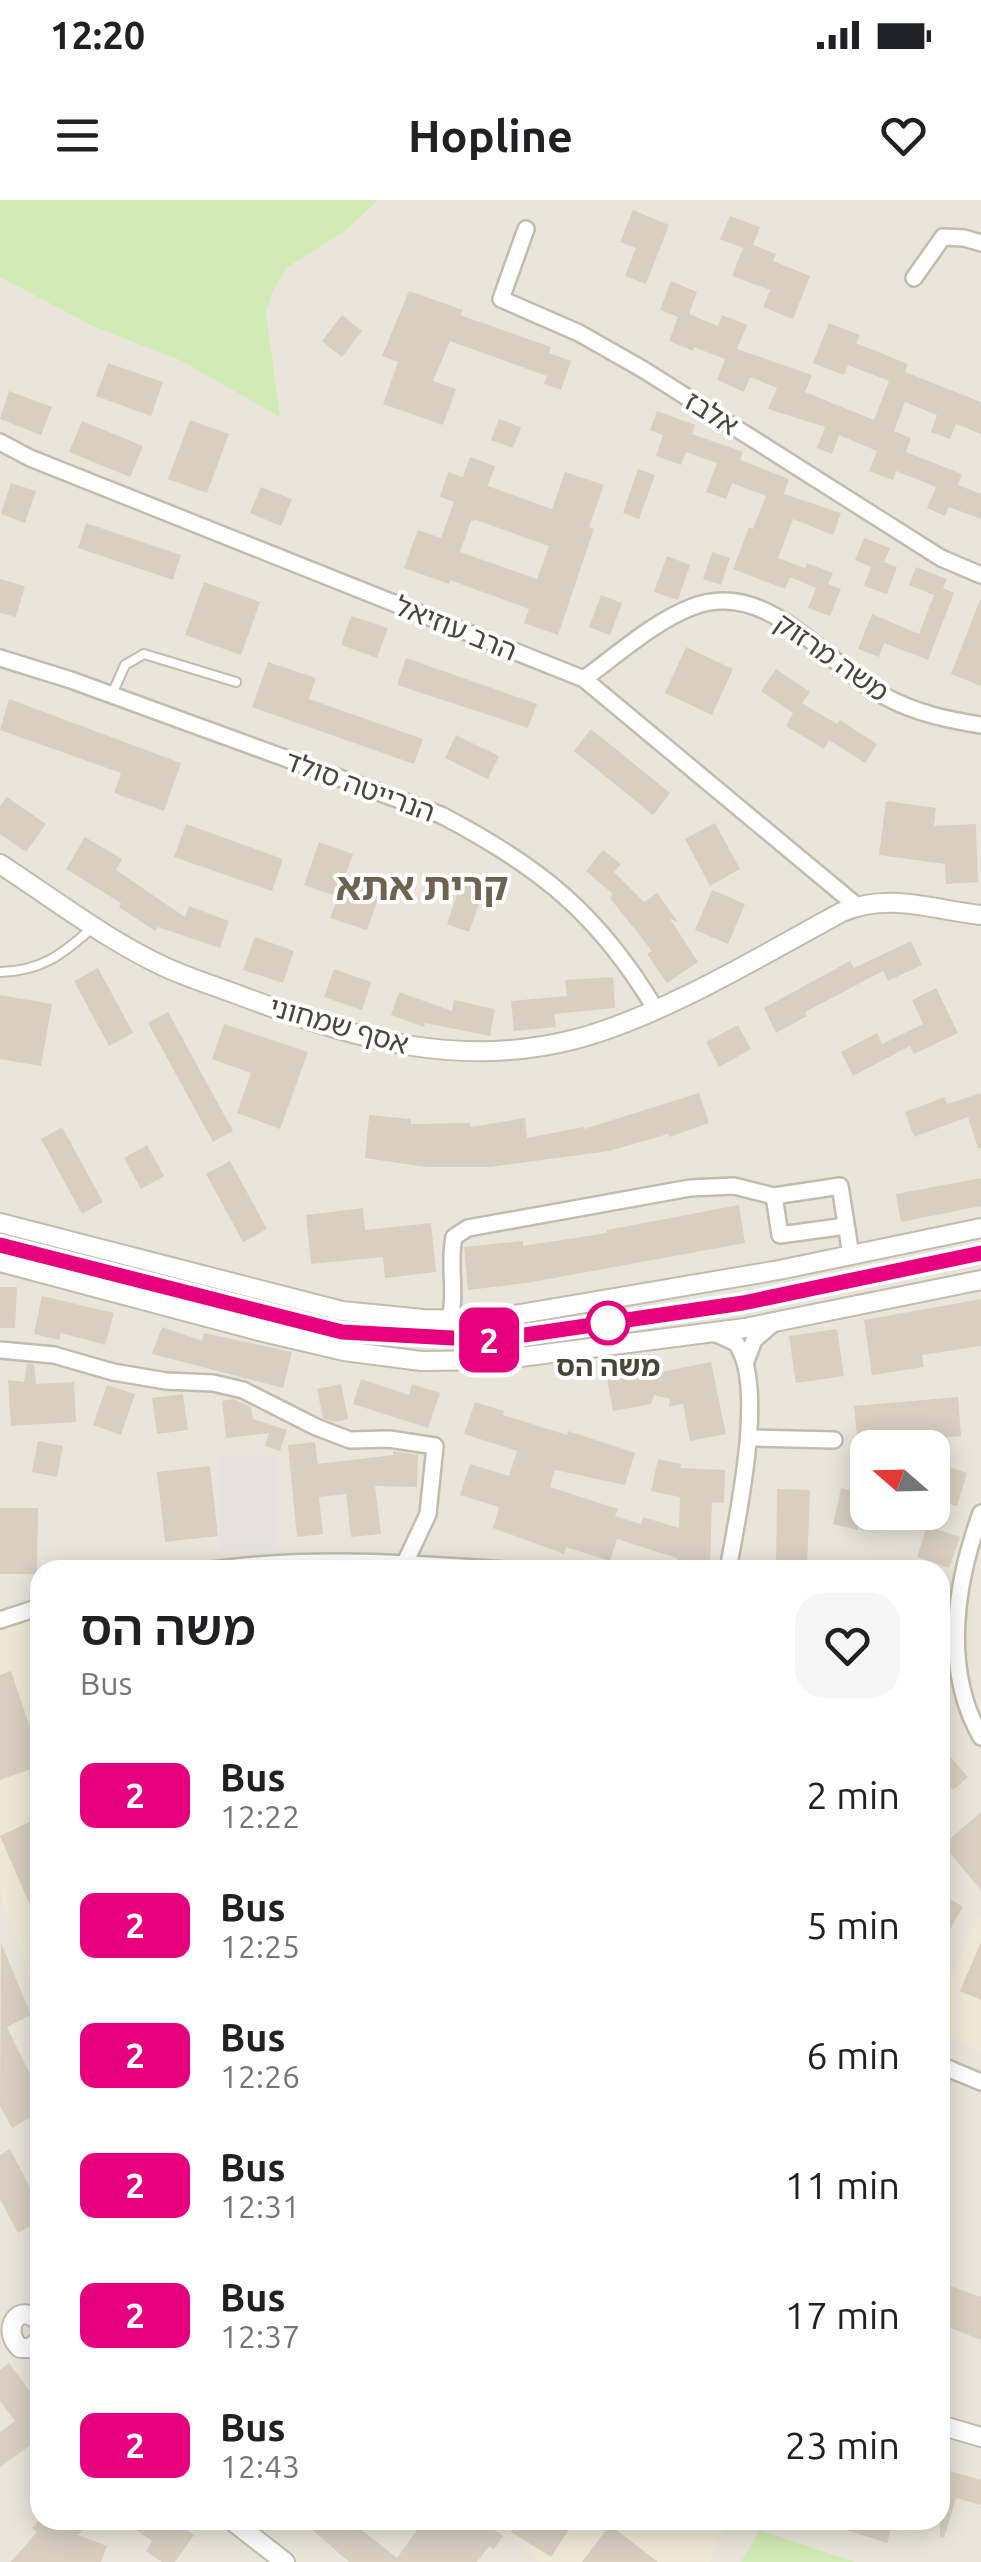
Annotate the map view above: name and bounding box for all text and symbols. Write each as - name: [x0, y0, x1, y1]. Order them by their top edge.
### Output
- text: 12:20: [50, 14, 145, 56]
- icon: menu: [50, 108, 105, 163]
- icon: heart: [876, 108, 931, 163]
- text: Hopline: [408, 110, 573, 161]
- street label: אלבז: [680, 385, 744, 441]
- street label: הרב עוזיאל: [391, 589, 521, 666]
- street label: משה מרזוק: [770, 606, 895, 707]
- street label: הנרייטה סולד: [281, 744, 439, 827]
- district label: קרית אתא: [336, 865, 508, 907]
- street label: אסף שמחוני: [266, 990, 412, 1059]
- marker: משה הס: [587, 1302, 629, 1344]
- line badge: 2: [456, 1308, 522, 1372]
- text: 2: [479, 1320, 499, 1360]
- place label: משה הס: [556, 1350, 660, 1381]
- north arrow: [850, 1430, 950, 1530]
- map controls: [850, 1430, 950, 1530]
- button: heart: [795, 1593, 900, 1698]
- text: משה הס: [80, 1600, 256, 1654]
- text: Bus: [80, 1665, 132, 1701]
- text: Bus: [220, 1756, 285, 1798]
- text: 2 min: [806, 1774, 900, 1816]
- text: 2: [125, 1775, 145, 1815]
- text: 12:22: [220, 1798, 300, 1834]
- text: Bus: [220, 1886, 285, 1928]
- text: 5 min: [806, 1904, 900, 1946]
- text: 2: [125, 1905, 145, 1945]
- text: 12:25: [220, 1928, 300, 1964]
- text: Bus: [220, 2016, 285, 2058]
- text: 6 min: [806, 2034, 900, 2076]
- text: 2: [125, 2035, 145, 2075]
- text: 12:26: [220, 2058, 300, 2094]
- text: Bus: [220, 2146, 285, 2188]
- text: 11 min: [785, 2164, 900, 2206]
- text: 2: [125, 2165, 145, 2205]
- text: 12:31: [220, 2188, 300, 2224]
- text: Bus: [220, 2276, 285, 2318]
- text: 17 min: [785, 2294, 900, 2336]
- text: 2: [125, 2295, 145, 2335]
- text: 12:37: [220, 2318, 300, 2354]
- text: Bus: [220, 2406, 285, 2448]
- text: 23 min: [785, 2424, 900, 2466]
- text: 2: [125, 2425, 145, 2465]
- text: 12:43: [220, 2448, 300, 2484]

